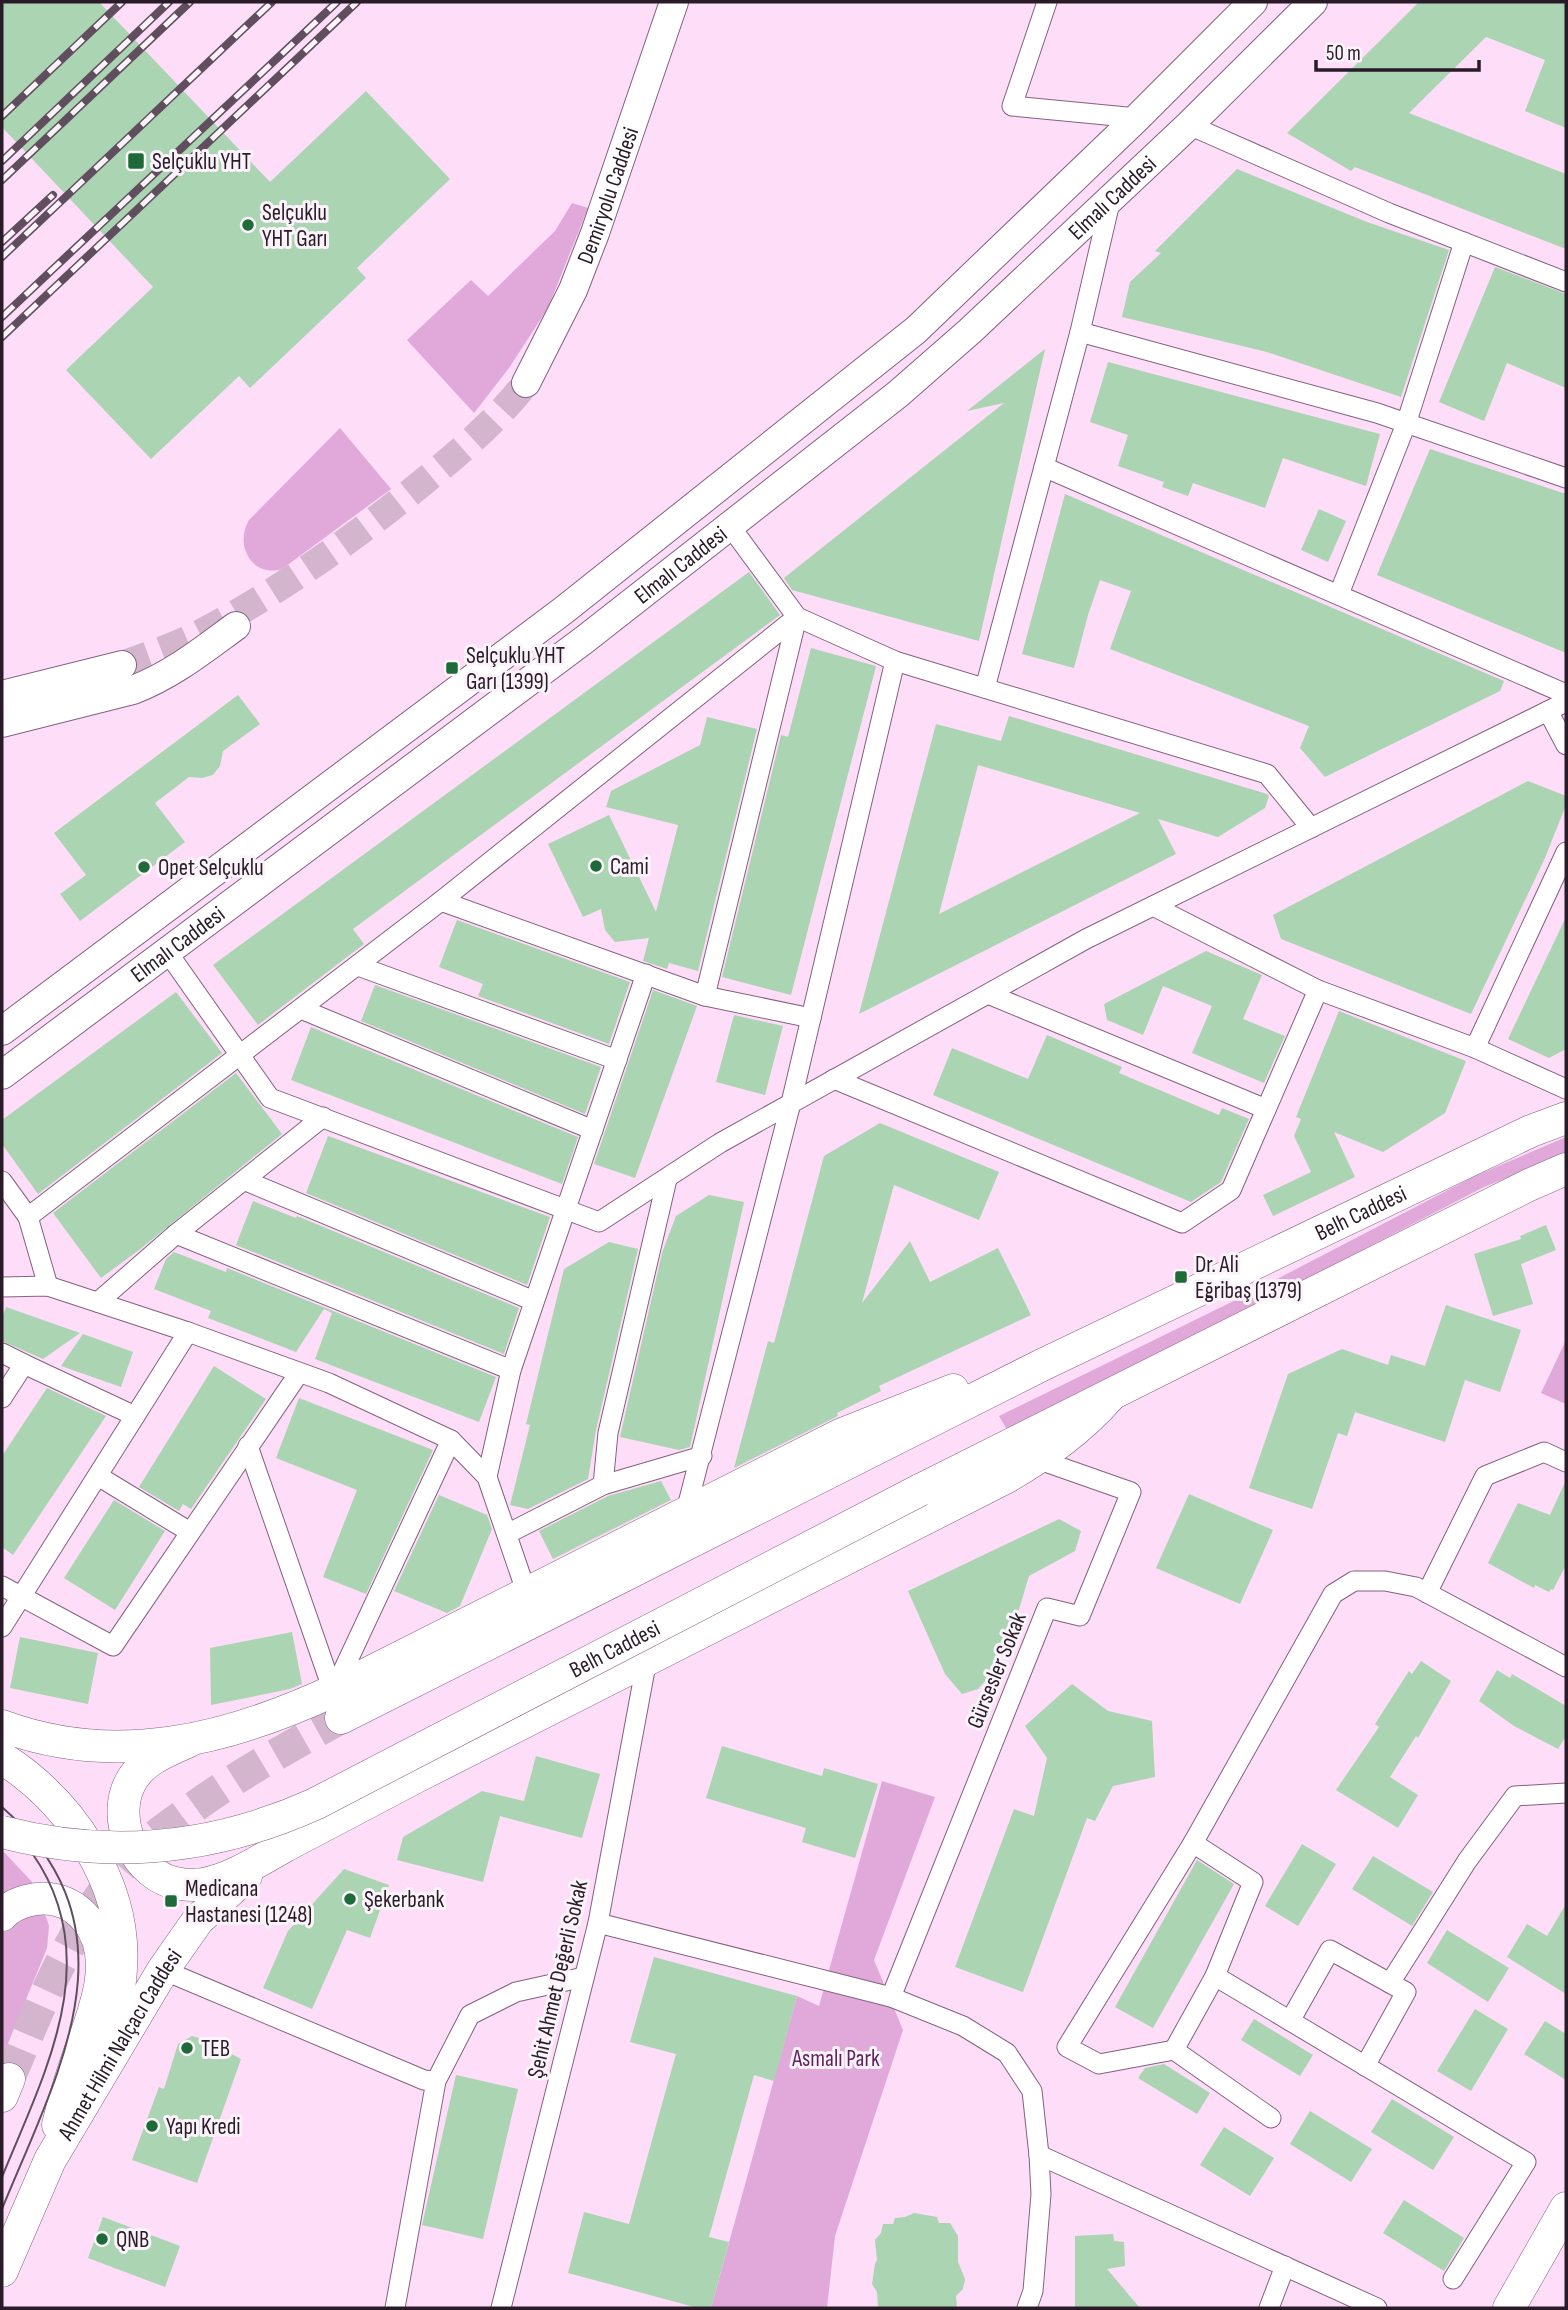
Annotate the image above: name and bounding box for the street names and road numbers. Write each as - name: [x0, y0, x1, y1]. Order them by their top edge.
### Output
- street label: Demiryolu Caddesi: [571, 124, 645, 268]
- street label: Elmalı Caddesi: [1063, 150, 1162, 246]
- street label: Elmalı Caddesi: [629, 520, 733, 610]
- street label: Elmalı Caddesi: [125, 900, 231, 989]
- street label: Belh Caddesi: [1311, 1180, 1411, 1247]
- street label: Gürsesler Sokak: [961, 1608, 1033, 1733]
- street label: Belh Caddesi: [565, 1615, 665, 1684]
- street label: Şehit Ahmet Değerli Sokak: [522, 1877, 594, 2081]
- street label: Ahmet Hilmi Nalçacı Caddesi: [52, 1944, 188, 2146]

